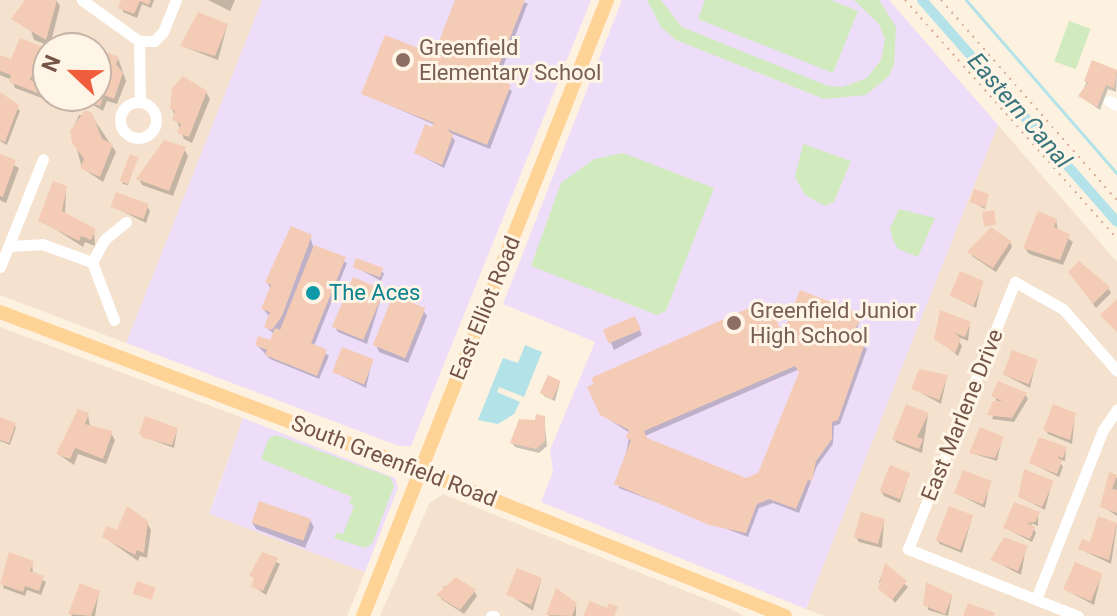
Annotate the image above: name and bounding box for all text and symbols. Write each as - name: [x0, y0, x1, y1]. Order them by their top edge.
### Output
- north arrow: [32, 32, 112, 112]
- place label: Greenfield Elementary School: [419, 34, 601, 86]
- water label: Eastern Canal: [961, 47, 1077, 175]
- marker: Greenfield Elementary School: [394, 51, 412, 69]
- text: N: [37, 52, 66, 75]
- street label: East Elliot Road: [444, 232, 526, 384]
- place label: The Aces: [329, 280, 420, 306]
- marker: The Aces: [304, 284, 322, 302]
- place label: Greenfield Junior High School: [750, 297, 917, 348]
- marker: Greenfield Junior High School: [725, 314, 743, 332]
- street label: East Marlene Drive: [916, 325, 1008, 505]
- street label: South Greenfield Road: [288, 410, 500, 512]

